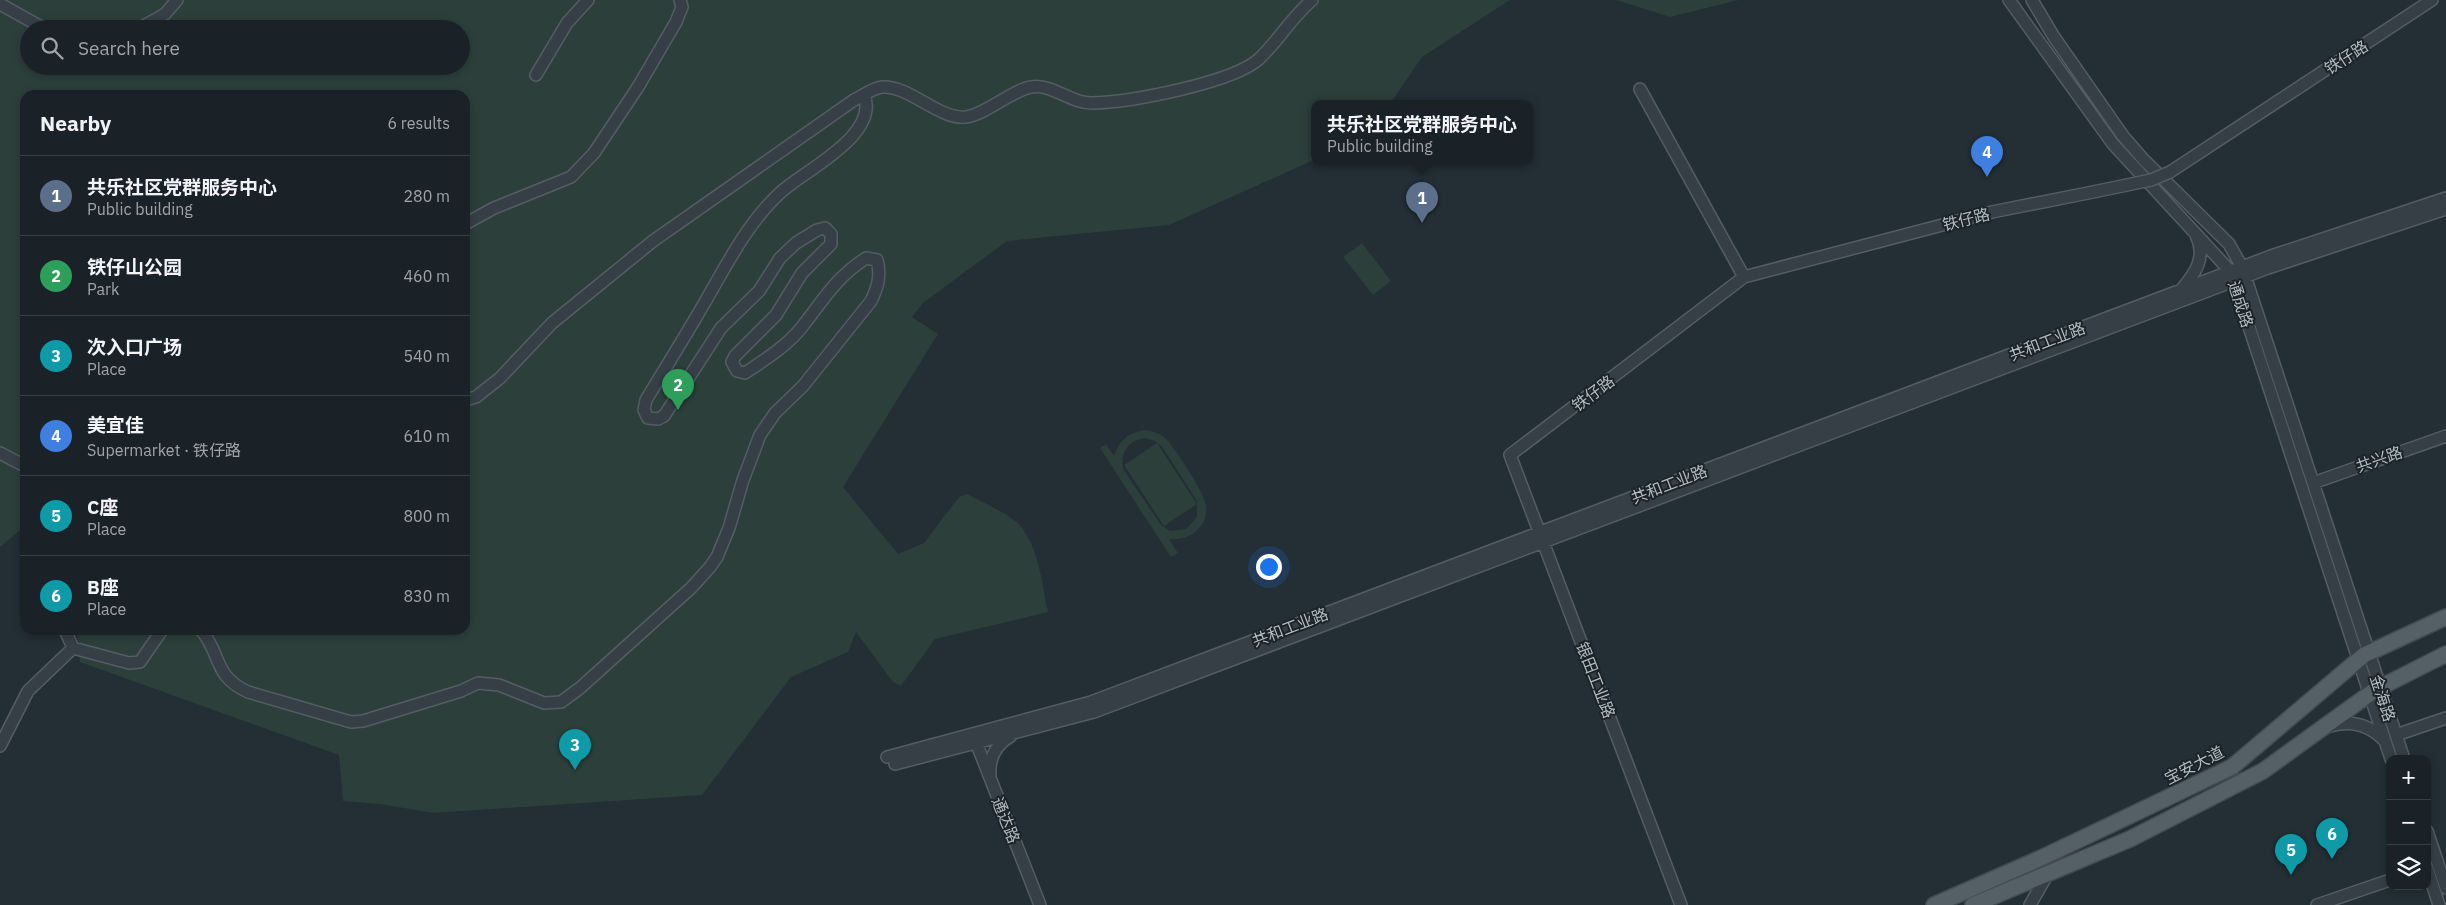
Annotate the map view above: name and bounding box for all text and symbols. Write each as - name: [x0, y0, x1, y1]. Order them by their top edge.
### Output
- search box: [20, 20, 470, 75]
- icon: search: [38, 34, 66, 62]
- text: Search here: [78, 36, 180, 60]
- street label: 铁仔路: [2320, 36, 2372, 78]
- popup: [1311, 100, 1533, 165]
- text: Nearby: [40, 109, 111, 137]
- text: 共乐社区党群服务中心: [1327, 112, 1517, 136]
- text: 6 results: [387, 113, 450, 133]
- text: Public building: [1327, 136, 1433, 156]
- pin: 4: [1971, 136, 2003, 177]
- text: 共乐社区党群服务中心: [87, 175, 277, 199]
- pin: 1: [1406, 182, 1438, 223]
- text: 1: [51, 186, 61, 206]
- text: 280 m: [403, 186, 450, 206]
- text: Public building: [87, 199, 193, 219]
- street label: 铁仔路: [1940, 203, 1992, 235]
- text: 铁仔山公园: [87, 255, 182, 279]
- text: 2: [51, 266, 61, 286]
- text: 460 m: [403, 266, 450, 286]
- street label: 通成路: [2224, 278, 2258, 330]
- text: Park: [87, 279, 119, 299]
- street label: 共和工业路: [2006, 317, 2088, 365]
- text: 次入口广场: [87, 335, 182, 359]
- text: 3: [51, 346, 61, 366]
- text: 540 m: [403, 346, 450, 366]
- text: Place: [87, 359, 126, 379]
- pin: 2: [662, 369, 694, 410]
- street label: 铁仔路: [1568, 371, 1618, 415]
- text: 美宜佳: [87, 413, 144, 437]
- text: 4: [51, 426, 61, 446]
- text: 610 m: [403, 426, 450, 446]
- text: Supermarket · 铁仔路: [87, 440, 241, 460]
- street label: 共兴路: [2353, 442, 2405, 476]
- street label: 共和工业路: [1628, 460, 1710, 508]
- text: C座: [87, 495, 118, 519]
- text: 5: [51, 506, 61, 526]
- text: 800 m: [403, 506, 450, 526]
- text: Place: [87, 519, 126, 539]
- your location: [1256, 554, 1282, 580]
- text: B座: [87, 575, 119, 599]
- text: 6: [51, 586, 61, 606]
- text: 830 m: [403, 586, 450, 606]
- text: Place: [87, 599, 126, 619]
- street label: 共和工业路: [1249, 603, 1331, 651]
- street label: 银田工业路: [1572, 639, 1620, 721]
- street label: 金海路: [2366, 672, 2400, 724]
- pin: 3: [559, 729, 591, 770]
- street label: 宝安大道: [2161, 742, 2227, 788]
- map controls: [2386, 755, 2431, 890]
- button: +: [2386, 755, 2431, 800]
- street label: 通达路: [988, 794, 1024, 846]
- button: −: [2386, 800, 2431, 845]
- pin: 6: [2316, 818, 2348, 859]
- pin: 5: [2275, 834, 2307, 875]
- button: layers: [2386, 845, 2431, 890]

